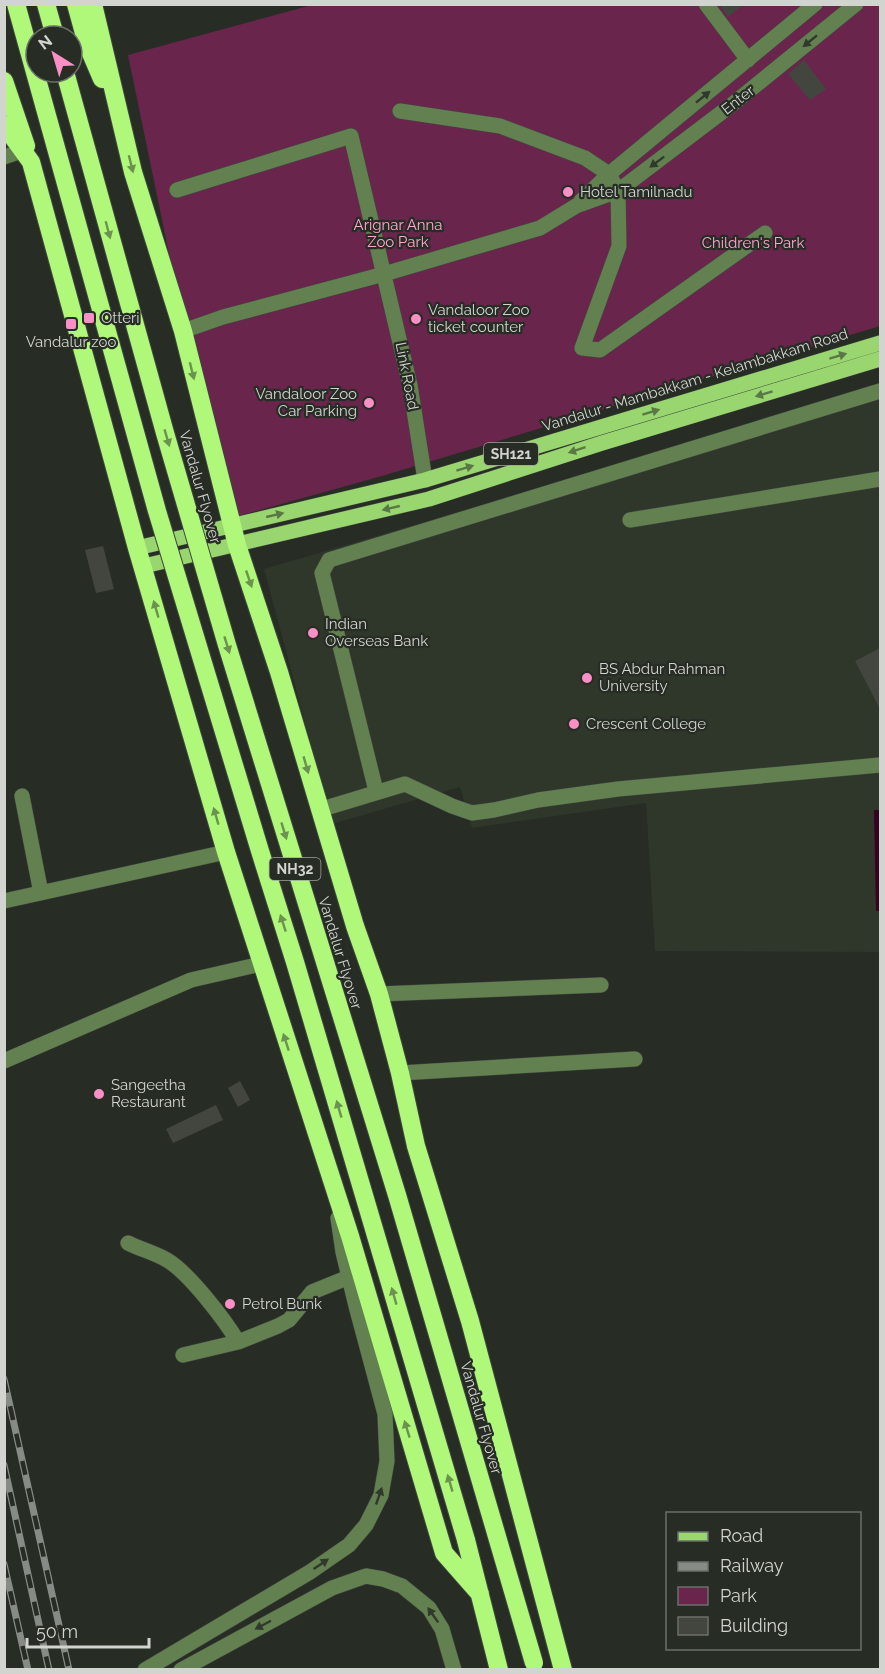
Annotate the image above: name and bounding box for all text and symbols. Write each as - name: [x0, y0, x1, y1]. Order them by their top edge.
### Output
- north arrow: [24, 24, 84, 84]
- text: N: [35, 31, 56, 54]
- one-way arrow: [803, 35, 818, 47]
- street label: Enter: [718, 81, 759, 118]
- one-way arrow: [695, 91, 710, 104]
- one-way arrow: [126, 154, 136, 173]
- one-way arrow: [649, 155, 665, 168]
- place label: Hotel Tamilnadu: [580, 183, 693, 201]
- marker: Hotel Tamilnadu: [561, 185, 575, 199]
- park label: Arignar Anna Zoo Park: [354, 216, 442, 251]
- one-way arrow: [104, 221, 113, 239]
- park label: Children's Park: [702, 234, 804, 252]
- place label: Vandaloor Zoo ticket counter: [428, 301, 530, 336]
- place label: Otteri: [101, 309, 140, 327]
- marker: Otteri: [82, 311, 96, 325]
- marker: Vandaloor Zoo ticket counter: [409, 312, 423, 326]
- marker: Vandalur zoo: [64, 317, 78, 331]
- street label: Vandalur - Mambakkam - Kelambakkam Road: [540, 325, 850, 435]
- place label: Vandalur zoo: [26, 333, 116, 351]
- street label: Link Road: [392, 341, 422, 411]
- one-way arrow: [829, 351, 847, 360]
- one-way arrow: [188, 361, 198, 380]
- place label: Vandaloor Zoo Car Parking: [255, 385, 357, 420]
- one-way arrow: [755, 390, 773, 399]
- marker: Vandaloor Zoo Car Parking: [362, 396, 376, 410]
- one-way arrow: [643, 407, 661, 416]
- one-way arrow: [163, 429, 172, 447]
- street label: Vandalur Flyover: [175, 429, 225, 546]
- road number: SH121: [484, 443, 538, 465]
- one-way arrow: [568, 446, 586, 456]
- one-way arrow: [456, 463, 474, 472]
- one-way arrow: [382, 503, 400, 513]
- one-way arrow: [266, 510, 285, 520]
- one-way arrow: [244, 570, 254, 588]
- one-way arrow: [151, 600, 160, 618]
- place label: Indian Overseas Bank: [325, 615, 428, 650]
- marker: Indian Overseas Bank: [306, 626, 320, 640]
- one-way arrow: [223, 636, 232, 654]
- place label: BS Abdur Rahman University: [599, 660, 725, 695]
- marker: BS Abdur Rahman University: [580, 671, 594, 685]
- place label: Crescent College: [586, 715, 706, 733]
- marker: Crescent College: [567, 717, 581, 731]
- one-way arrow: [302, 756, 311, 774]
- one-way arrow: [211, 807, 220, 825]
- one-way arrow: [280, 823, 289, 841]
- road number: NH32: [270, 858, 320, 880]
- street label: Vandalur Flyover: [314, 895, 366, 1012]
- one-way arrow: [277, 914, 287, 932]
- one-way arrow: [281, 1033, 291, 1051]
- place label: Sangeetha Restaurant: [111, 1076, 186, 1111]
- marker: Sangeetha Restaurant: [92, 1087, 106, 1101]
- one-way arrow: [334, 1100, 343, 1118]
- one-way arrow: [389, 1287, 398, 1305]
- place label: Petrol Bunk: [242, 1295, 322, 1313]
- marker: Petrol Bunk: [223, 1297, 237, 1311]
- street label: Vandalur Flyover: [456, 1360, 506, 1477]
- one-way arrow: [402, 1420, 411, 1438]
- one-way arrow: [445, 1474, 454, 1492]
- one-way arrow: [375, 1487, 384, 1505]
- legend: [666, 1512, 861, 1650]
- text: Road: [720, 1525, 763, 1546]
- text: Railway: [720, 1555, 784, 1576]
- one-way arrow: [313, 1558, 329, 1570]
- text: Park: [720, 1585, 757, 1606]
- one-way arrow: [427, 1608, 439, 1624]
- scale bar: [27, 1611, 148, 1649]
- text: Building: [720, 1615, 788, 1636]
- text: 50 m: [36, 1621, 78, 1642]
- one-way arrow: [255, 1621, 272, 1630]

